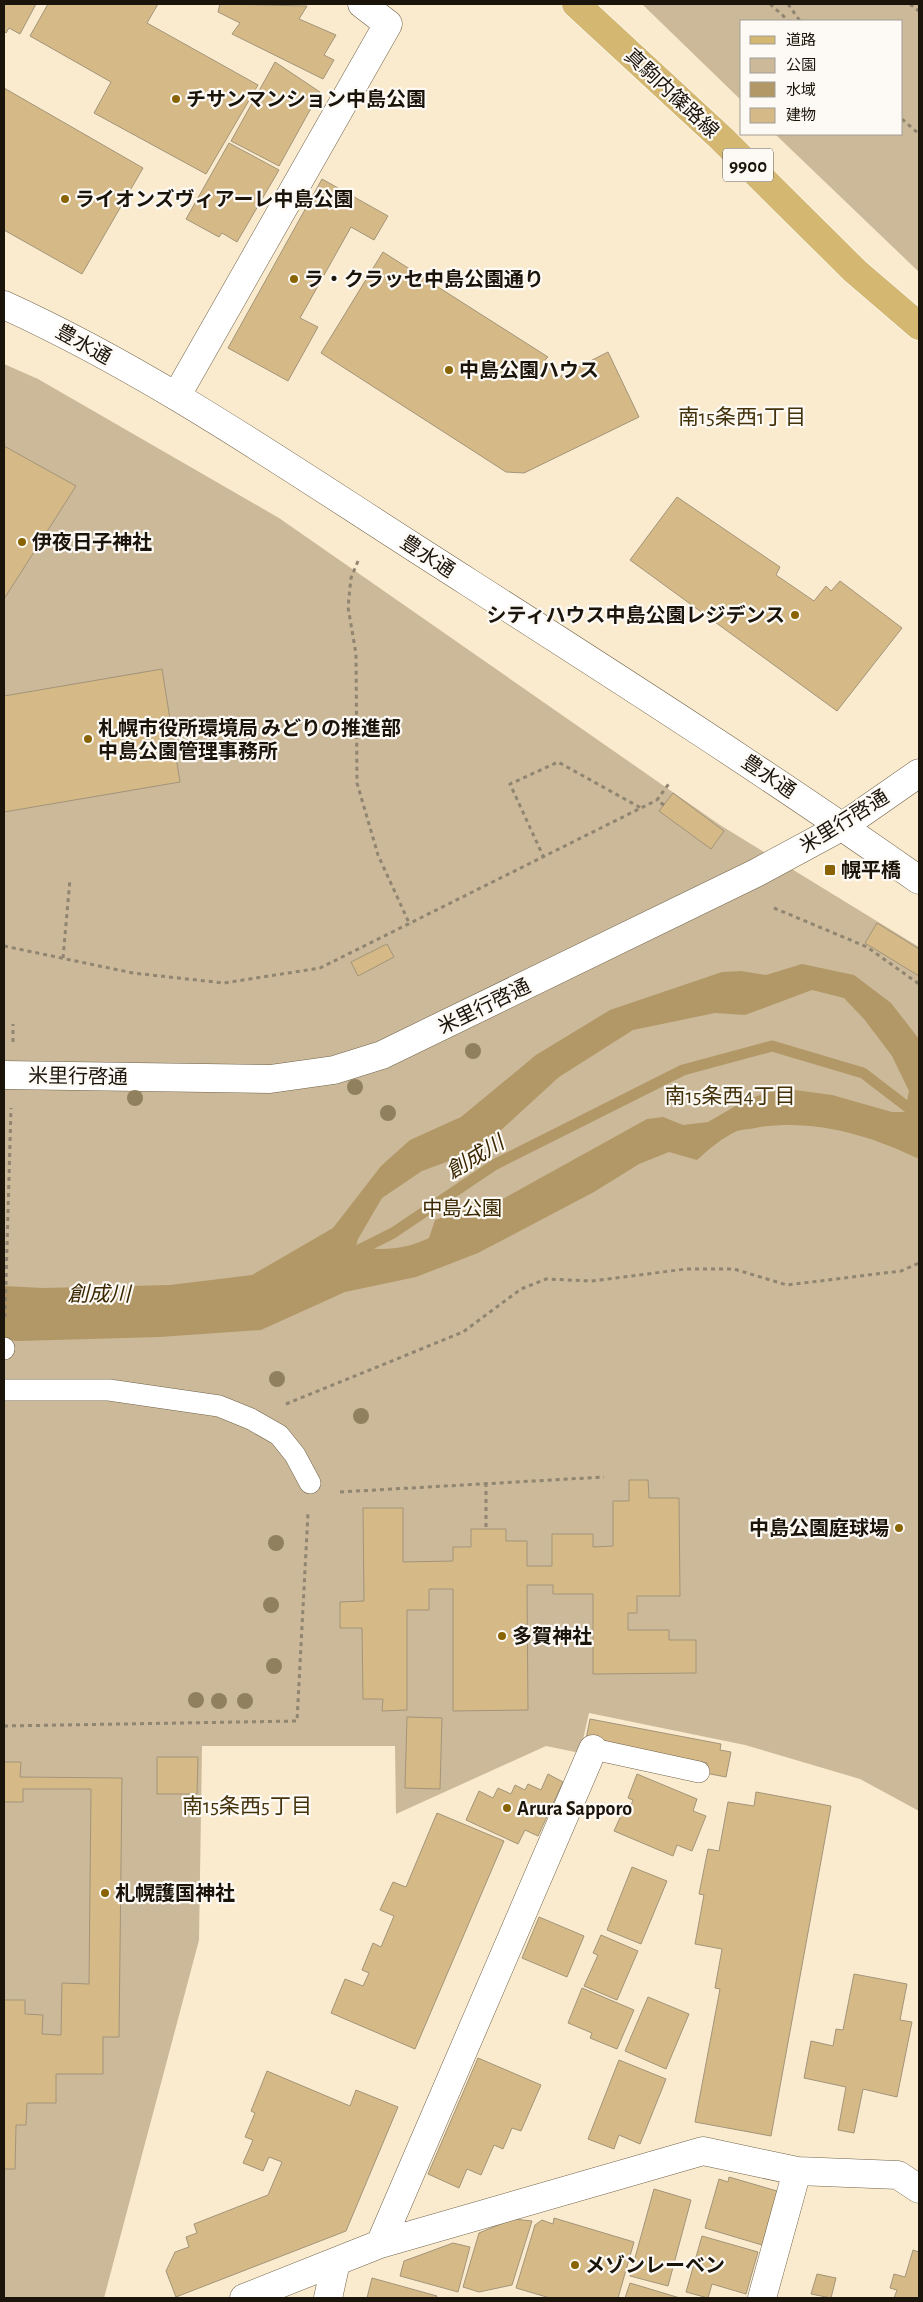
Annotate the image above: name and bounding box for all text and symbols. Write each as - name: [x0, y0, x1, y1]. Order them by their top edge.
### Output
- legend: [740, 20, 903, 135]
- text: 道路: [786, 32, 816, 48]
- street label: 真駒内篠路線: [621, 44, 723, 142]
- text: 公園: [786, 57, 816, 73]
- text: 水域: [786, 82, 816, 98]
- place label: チサンマンション中島公園: [186, 88, 426, 110]
- marker: チサンマンション中島公園: [170, 93, 182, 105]
- text: 建物: [786, 107, 816, 123]
- road number: 9900: [723, 148, 773, 182]
- place label: ライオンズヴィアーレ中島公園: [75, 188, 353, 210]
- marker: ライオンズヴィアーレ中島公園: [59, 193, 71, 205]
- place label: ラ・クラッセ中島公園通り: [304, 268, 544, 290]
- marker: ラ・クラッセ中島公園通り: [288, 273, 300, 285]
- street label: 豊水通: [52, 321, 115, 368]
- place label: 中島公園ハウス: [459, 359, 599, 381]
- marker: 中島公園ハウス: [443, 364, 455, 376]
- district label: 南15条西1丁目: [678, 406, 806, 428]
- place label: 伊夜日子神社: [32, 531, 152, 553]
- street label: 豊水通: [397, 531, 459, 582]
- marker: 伊夜日子神社: [16, 536, 28, 548]
- place label: シティハウス中島公園レジデンス: [487, 604, 785, 626]
- marker: シティハウス中島公園レジデンス: [789, 609, 801, 621]
- place label: 札幌市役所環境局 みどりの推進部 中島公園管理事務所: [98, 717, 401, 762]
- marker: 札幌市役所環境局 みどりの推進部 中島公園管理事務所: [82, 733, 94, 745]
- street label: 豊水通: [738, 751, 799, 802]
- street label: 米里行啓通: [796, 786, 892, 857]
- place label: 幌平橋: [841, 860, 901, 881]
- marker: 幌平橋: [823, 863, 837, 877]
- street label: 米里行啓通: [435, 975, 534, 1038]
- street label: 米里行啓通: [28, 1065, 128, 1088]
- district label: 南15条西4丁目: [664, 1085, 796, 1107]
- water label: 創成川: [442, 1130, 509, 1183]
- park label: 中島公園: [422, 1198, 502, 1219]
- water label: 創成川: [68, 1283, 132, 1305]
- place label: 中島公園庭球場: [749, 1517, 889, 1539]
- marker: 中島公園庭球場: [893, 1522, 905, 1534]
- place label: 多賀神社: [512, 1625, 592, 1647]
- marker: 多賀神社: [496, 1630, 508, 1642]
- district label: 南15条西5丁目: [182, 1795, 312, 1817]
- place label: Arura Sapporo: [517, 1799, 632, 1819]
- marker: Arura Sapporo: [501, 1802, 513, 1814]
- place label: 札幌護国神社: [115, 1882, 235, 1904]
- marker: 札幌護国神社: [99, 1887, 111, 1899]
- place label: メゾンレーベン: [585, 2254, 725, 2276]
- marker: メゾンレーベン: [569, 2259, 581, 2271]

